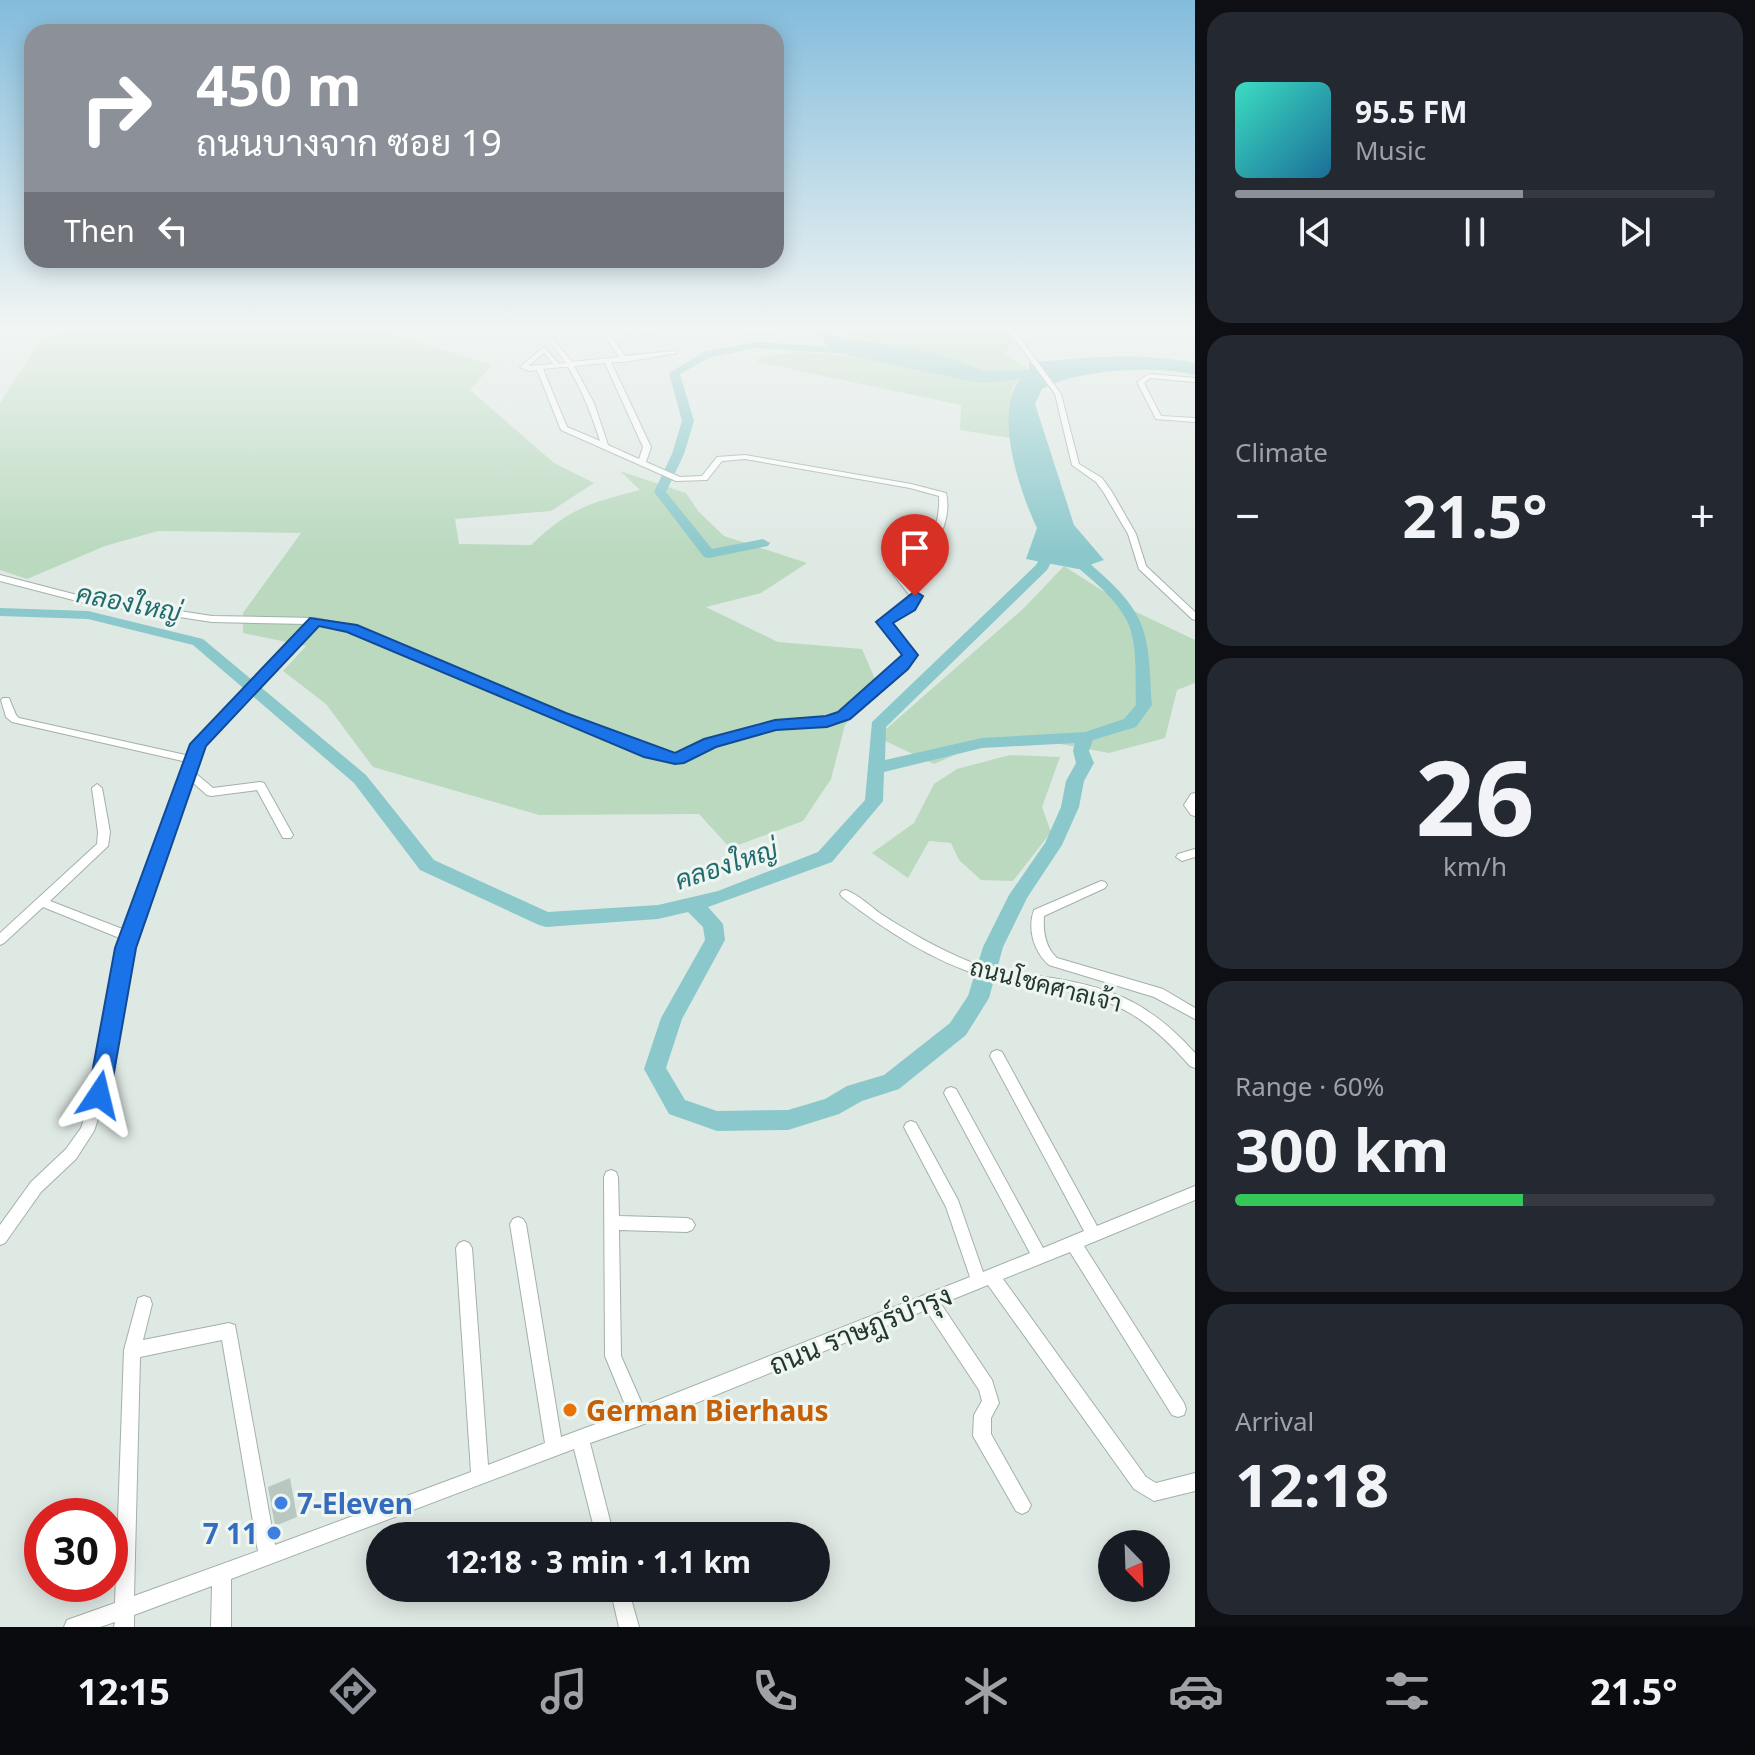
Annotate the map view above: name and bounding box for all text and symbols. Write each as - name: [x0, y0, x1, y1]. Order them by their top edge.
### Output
- text: 450 m: [196, 46, 361, 122]
- icon: right: [64, 56, 168, 160]
- text: 95.5 FM: [1355, 91, 1467, 132]
- text: ถนนบางจาก ซอย 19: [196, 118, 502, 167]
- text: Music: [1355, 132, 1426, 168]
- icon: left: [151, 208, 195, 252]
- text: Then: [64, 210, 135, 251]
- icon: previous: [1293, 210, 1337, 254]
- icon: pause: [1453, 210, 1497, 254]
- icon: next: [1613, 210, 1657, 254]
- text: Climate: [1235, 434, 1328, 470]
- text: 21.5°: [1402, 474, 1548, 556]
- text: −: [1235, 485, 1260, 545]
- text: +: [1690, 485, 1715, 545]
- pin: [881, 514, 949, 596]
- icon: arrive: [893, 526, 937, 570]
- water label: คลองใหญ่: [74, 574, 186, 630]
- text: 26: [1416, 725, 1534, 866]
- water label: คลองใหญ่: [670, 830, 784, 898]
- text: km/h: [1443, 848, 1507, 884]
- street label: ถนนโชคศาลเจ้า: [967, 949, 1125, 1019]
- position arrow: [57, 1053, 141, 1137]
- text: Range · 60%: [1235, 1068, 1384, 1104]
- text: 300 km: [1235, 1108, 1449, 1190]
- street label: ถนน ราษฎร์บำรุง: [763, 1275, 958, 1385]
- place label: German Bierhaus: [586, 1391, 829, 1429]
- marker: German Bierhaus: [561, 1401, 579, 1419]
- text: Arrival: [1235, 1403, 1314, 1439]
- text: 12:18: [1235, 1443, 1389, 1525]
- place label: 7-Eleven: [297, 1484, 413, 1522]
- marker: 7-Eleven: [272, 1494, 290, 1512]
- speed limit sign: 30: [24, 1498, 128, 1602]
- place label: 7 11: [203, 1514, 258, 1552]
- marker: 7 11: [265, 1524, 283, 1542]
- north arrow: [1098, 1530, 1170, 1602]
- map controls: [1098, 1530, 1170, 1602]
- text: 12:18 · 3 min · 1.1 km: [445, 1541, 751, 1582]
- icon: directions: [325, 1663, 381, 1719]
- icon: music: [536, 1663, 592, 1719]
- icon: phone: [747, 1663, 803, 1719]
- icon: climate: [958, 1663, 1014, 1719]
- icon: car: [1168, 1663, 1224, 1719]
- icon: filters: [1379, 1663, 1435, 1719]
- text: 12:15: [77, 1667, 170, 1716]
- text: 21.5°: [1590, 1667, 1677, 1716]

